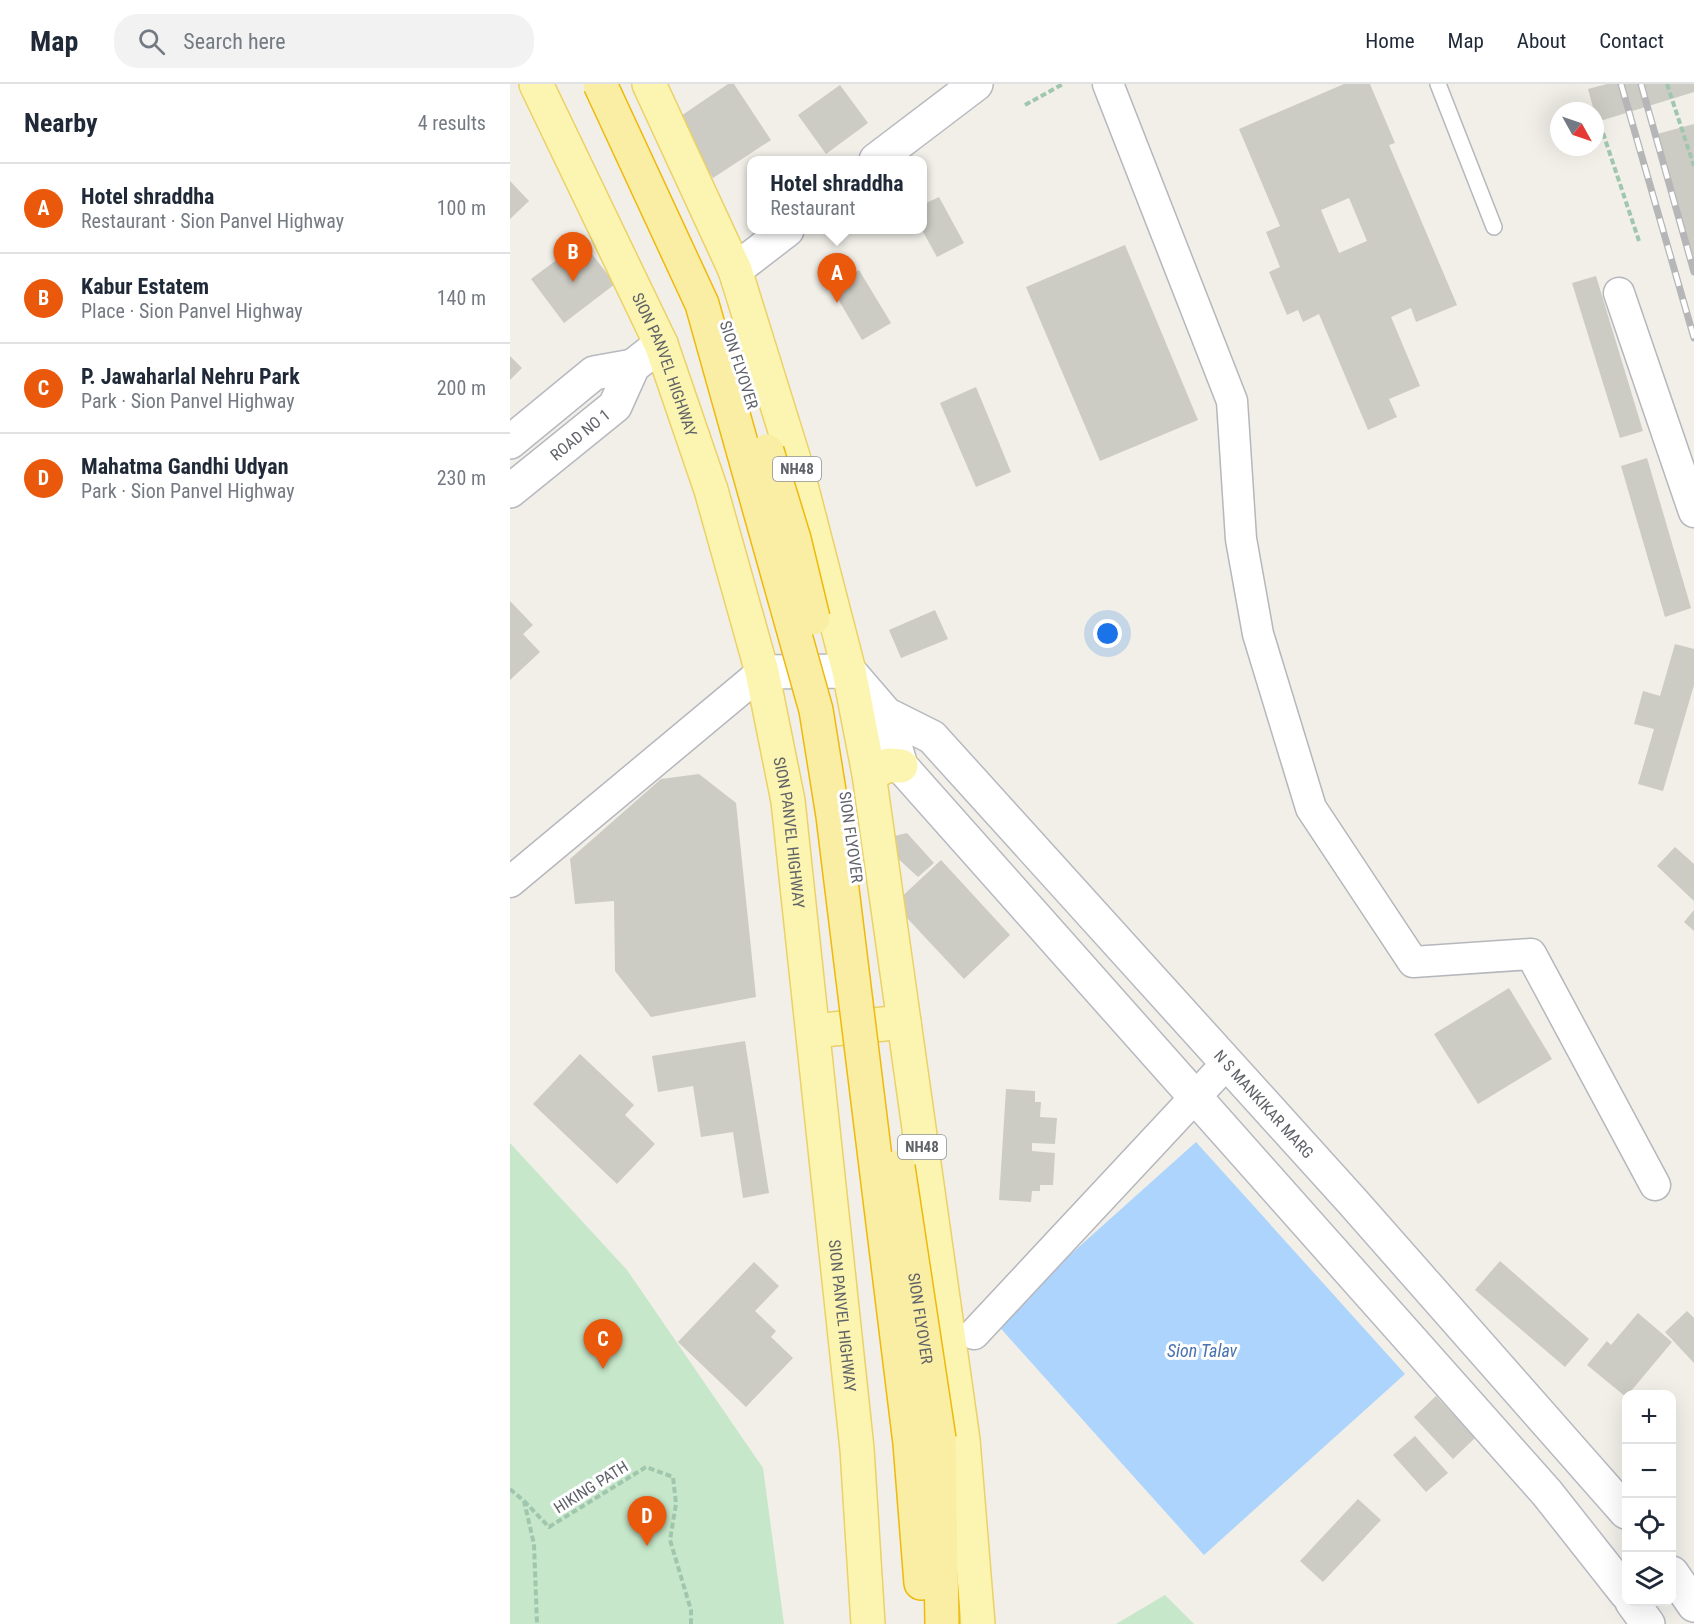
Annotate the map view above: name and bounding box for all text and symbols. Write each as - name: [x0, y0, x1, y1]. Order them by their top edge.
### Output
- search box: [114, 14, 534, 68]
- text: Map: [30, 25, 78, 58]
- icon: search: [135, 25, 168, 58]
- text: Search here: [183, 29, 286, 54]
- text: Home: [1365, 29, 1415, 53]
- text: Map: [1448, 29, 1484, 53]
- text: About: [1517, 29, 1566, 53]
- text: Contact: [1599, 29, 1664, 53]
- north arrow: [1550, 102, 1604, 156]
- text: Nearby: [24, 108, 98, 138]
- text: 4 results: [418, 111, 486, 135]
- popup: [747, 156, 927, 234]
- text: Hotel shraddha: [770, 171, 904, 196]
- text: Hotel shraddha: [81, 184, 214, 209]
- text: A: [38, 196, 49, 220]
- text: 100 m: [437, 196, 486, 220]
- text: Restaurant: [770, 196, 855, 220]
- text: Restaurant · Sion Panvel Highway: [81, 209, 344, 233]
- pin: B: [554, 232, 592, 282]
- pin: A: [818, 254, 856, 303]
- text: Kabur Estatem: [81, 274, 209, 299]
- text: B: [38, 286, 49, 310]
- text: 140 m: [437, 286, 486, 310]
- street label: SION PANVEL HIGHWAY: [628, 290, 702, 439]
- text: Place · Sion Panvel Highway: [81, 299, 303, 323]
- street label: SION FLYOVER: [716, 318, 762, 412]
- text: P. Jawaharlal Nehru Park: [81, 364, 300, 389]
- text: C: [38, 376, 49, 400]
- text: 200 m: [437, 376, 486, 400]
- text: Park · Sion Panvel Highway: [81, 389, 295, 413]
- street label: ROAD NO 1: [546, 405, 614, 464]
- text: Mahatma Gandhi Udyan: [81, 454, 288, 479]
- road number: NH48: [773, 457, 821, 481]
- text: D: [38, 466, 49, 490]
- text: 230 m: [437, 466, 486, 490]
- text: Park · Sion Panvel Highway: [81, 479, 295, 503]
- your location: [1093, 619, 1122, 648]
- street label: SION PANVEL HIGHWAY: [770, 755, 809, 910]
- street label: SION FLYOVER: [835, 790, 867, 884]
- street label: N S MANKIKAR MARG: [1210, 1046, 1318, 1162]
- road number: NH48: [898, 1135, 946, 1159]
- street label: SION PANVEL HIGHWAY: [825, 1239, 860, 1393]
- street label: SION FLYOVER: [905, 1271, 937, 1366]
- pin: C: [584, 1320, 622, 1369]
- water label: Sion Talav: [1167, 1340, 1238, 1361]
- map controls: [1622, 1390, 1676, 1606]
- button: +: [1622, 1390, 1676, 1444]
- button: −: [1622, 1444, 1676, 1498]
- street label: HIKING PATH: [550, 1457, 632, 1517]
- pin: D: [628, 1496, 666, 1546]
- button: locate: [1622, 1498, 1676, 1552]
- button: layers: [1622, 1552, 1676, 1606]

